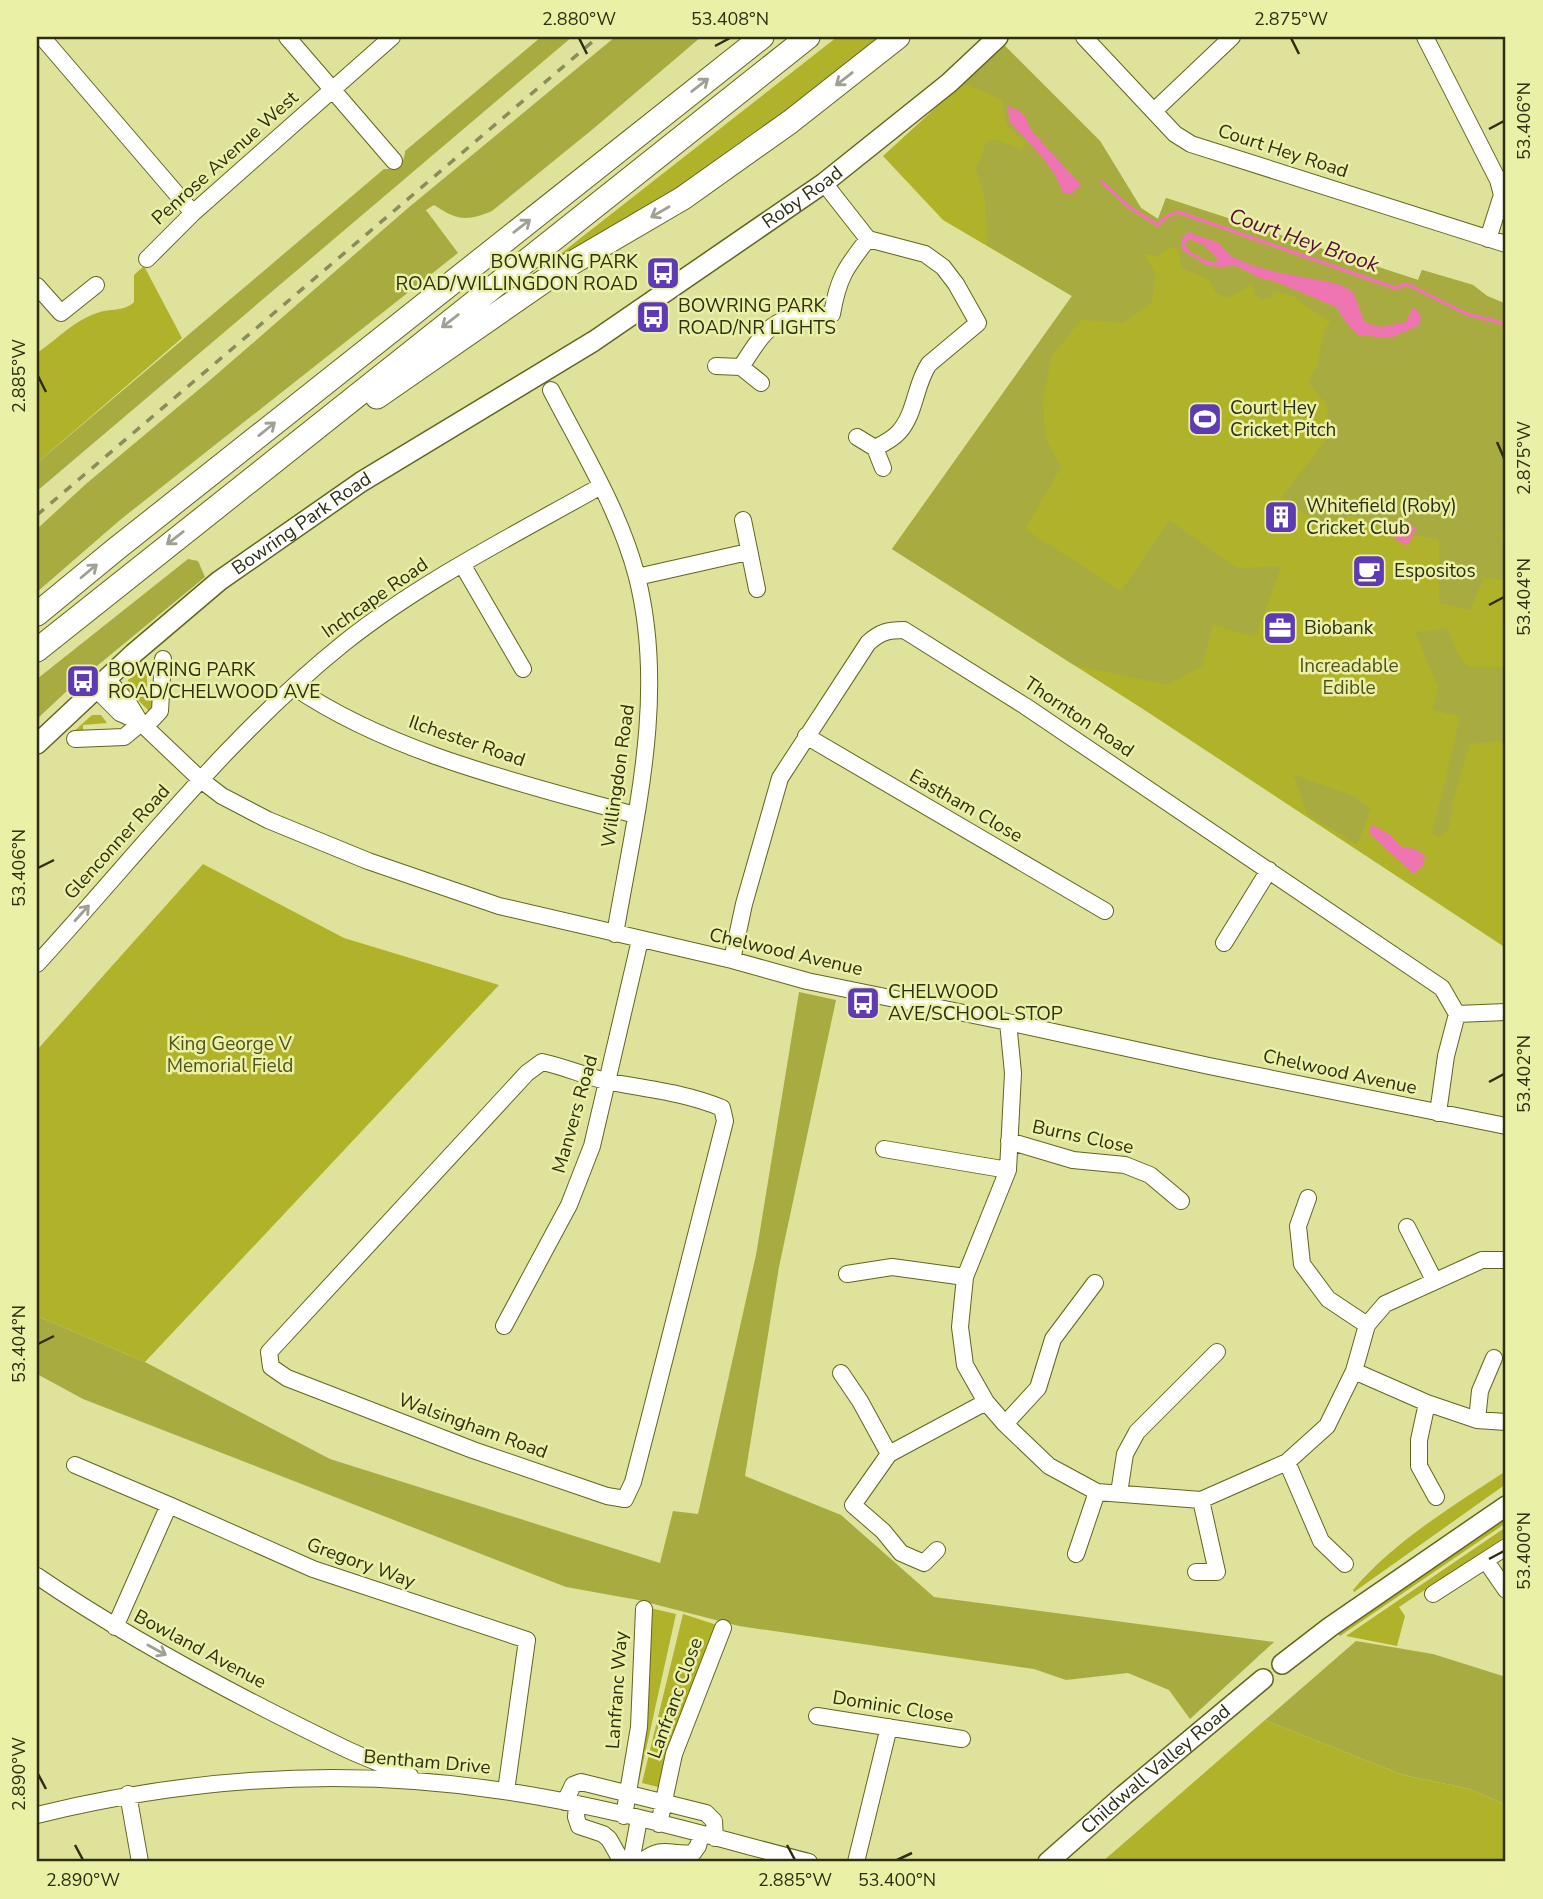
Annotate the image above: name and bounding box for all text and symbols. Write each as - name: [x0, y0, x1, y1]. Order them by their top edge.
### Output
- text: 2.880°W: [542, 7, 616, 31]
- text: 53.408°N: [691, 7, 769, 31]
- text: 2.875°W: [1254, 7, 1328, 31]
- one-way arrow: [835, 71, 854, 86]
- one-way arrow: [691, 78, 709, 93]
- text: 53.406°N: [1512, 82, 1536, 160]
- street label: Penrose Avenue West: [146, 85, 304, 231]
- street label: Court Hey Road: [1215, 118, 1351, 184]
- street label: Roby Road: [757, 160, 848, 235]
- water label: Court Hey Brook: [1226, 201, 1383, 279]
- one-way arrow: [650, 205, 670, 219]
- one-way arrow: [512, 218, 530, 234]
- place label: BOWRING PARK ROAD/WILLINGDON ROAD: [395, 249, 639, 297]
- bus stop icon: BOWRING PARK ROAD/WILLINGDON ROAD: [644, 254, 682, 292]
- place label: BOWRING PARK ROAD/NR LIGHTS: [678, 293, 836, 341]
- bus stop icon: BOWRING PARK ROAD/NR LIGHTS: [634, 298, 672, 336]
- one-way arrow: [441, 313, 459, 328]
- text: 2.885°W: [7, 339, 31, 413]
- place label: Court Hey Cricket Pitch: [1230, 395, 1336, 443]
- sports icon: Court Hey Cricket Pitch: [1186, 400, 1224, 438]
- one-way arrow: [257, 421, 275, 436]
- text: 2.875°W: [1512, 421, 1536, 495]
- street label: Bowring Park Road: [227, 466, 376, 581]
- place label: Whitefield (Roby) Cricket Club: [1306, 493, 1457, 541]
- building icon: Whitefield (Roby) Cricket Club: [1262, 498, 1300, 536]
- one-way arrow: [167, 531, 185, 546]
- street label: Inchcape Road: [317, 552, 433, 644]
- cafe icon: Espositos: [1350, 552, 1388, 590]
- place label: Espositos: [1394, 558, 1476, 584]
- text: 53.404°N: [1512, 558, 1536, 636]
- one-way arrow: [80, 563, 98, 579]
- office icon: Biobank: [1261, 609, 1299, 647]
- place label: Biobank: [1304, 615, 1374, 641]
- park label: Increadable Edible: [1299, 653, 1399, 701]
- place label: BOWRING PARK ROAD/CHELWOOD AVE: [108, 657, 320, 705]
- bus stop icon: BOWRING PARK ROAD/CHELWOOD AVE: [64, 662, 102, 700]
- street label: Thornton Road: [1019, 671, 1139, 763]
- street label: Willingdon Road: [595, 703, 641, 849]
- street label: Ilchester Road: [405, 709, 529, 773]
- street label: Eastham Close: [905, 763, 1027, 849]
- street label: Glenconner Road: [58, 779, 176, 905]
- text: 53.406°N: [7, 829, 31, 907]
- one-way arrow: [74, 904, 90, 922]
- street label: Chelwood Avenue: [707, 922, 865, 982]
- place label: CHELWOOD AVE/SCHOOL STOP: [888, 979, 1063, 1027]
- bus stop icon: CHELWOOD AVE/SCHOOL STOP: [844, 984, 882, 1022]
- park label: King George V Memorial Field: [167, 1031, 293, 1079]
- text: 53.402°N: [1512, 1035, 1536, 1113]
- street label: Chelwood Avenue: [1261, 1043, 1419, 1101]
- street label: Manvers Road: [546, 1052, 604, 1176]
- street label: Burns Close: [1030, 1114, 1136, 1160]
- text: 53.404°N: [7, 1305, 31, 1383]
- street label: Walsingham Road: [395, 1387, 551, 1465]
- text: 53.400°N: [1512, 1512, 1536, 1590]
- street label: Gregory Way: [303, 1531, 419, 1595]
- street label: Bowland Avenue: [129, 1603, 271, 1695]
- street label: Lanfranc Way: [600, 1630, 634, 1750]
- street label: Lanfranc Close: [641, 1634, 709, 1762]
- one-way arrow: [147, 1643, 167, 1657]
- street label: Dominic Close: [831, 1685, 955, 1729]
- street label: Childwall Valley Road: [1075, 1698, 1236, 1840]
- text: 2.890°W: [7, 1737, 31, 1811]
- street label: Bentham Drive: [362, 1743, 492, 1781]
- text: 2.890°W: [46, 1868, 120, 1892]
- text: 2.885°W: [758, 1868, 832, 1892]
- text: 53.400°N: [858, 1868, 936, 1892]

